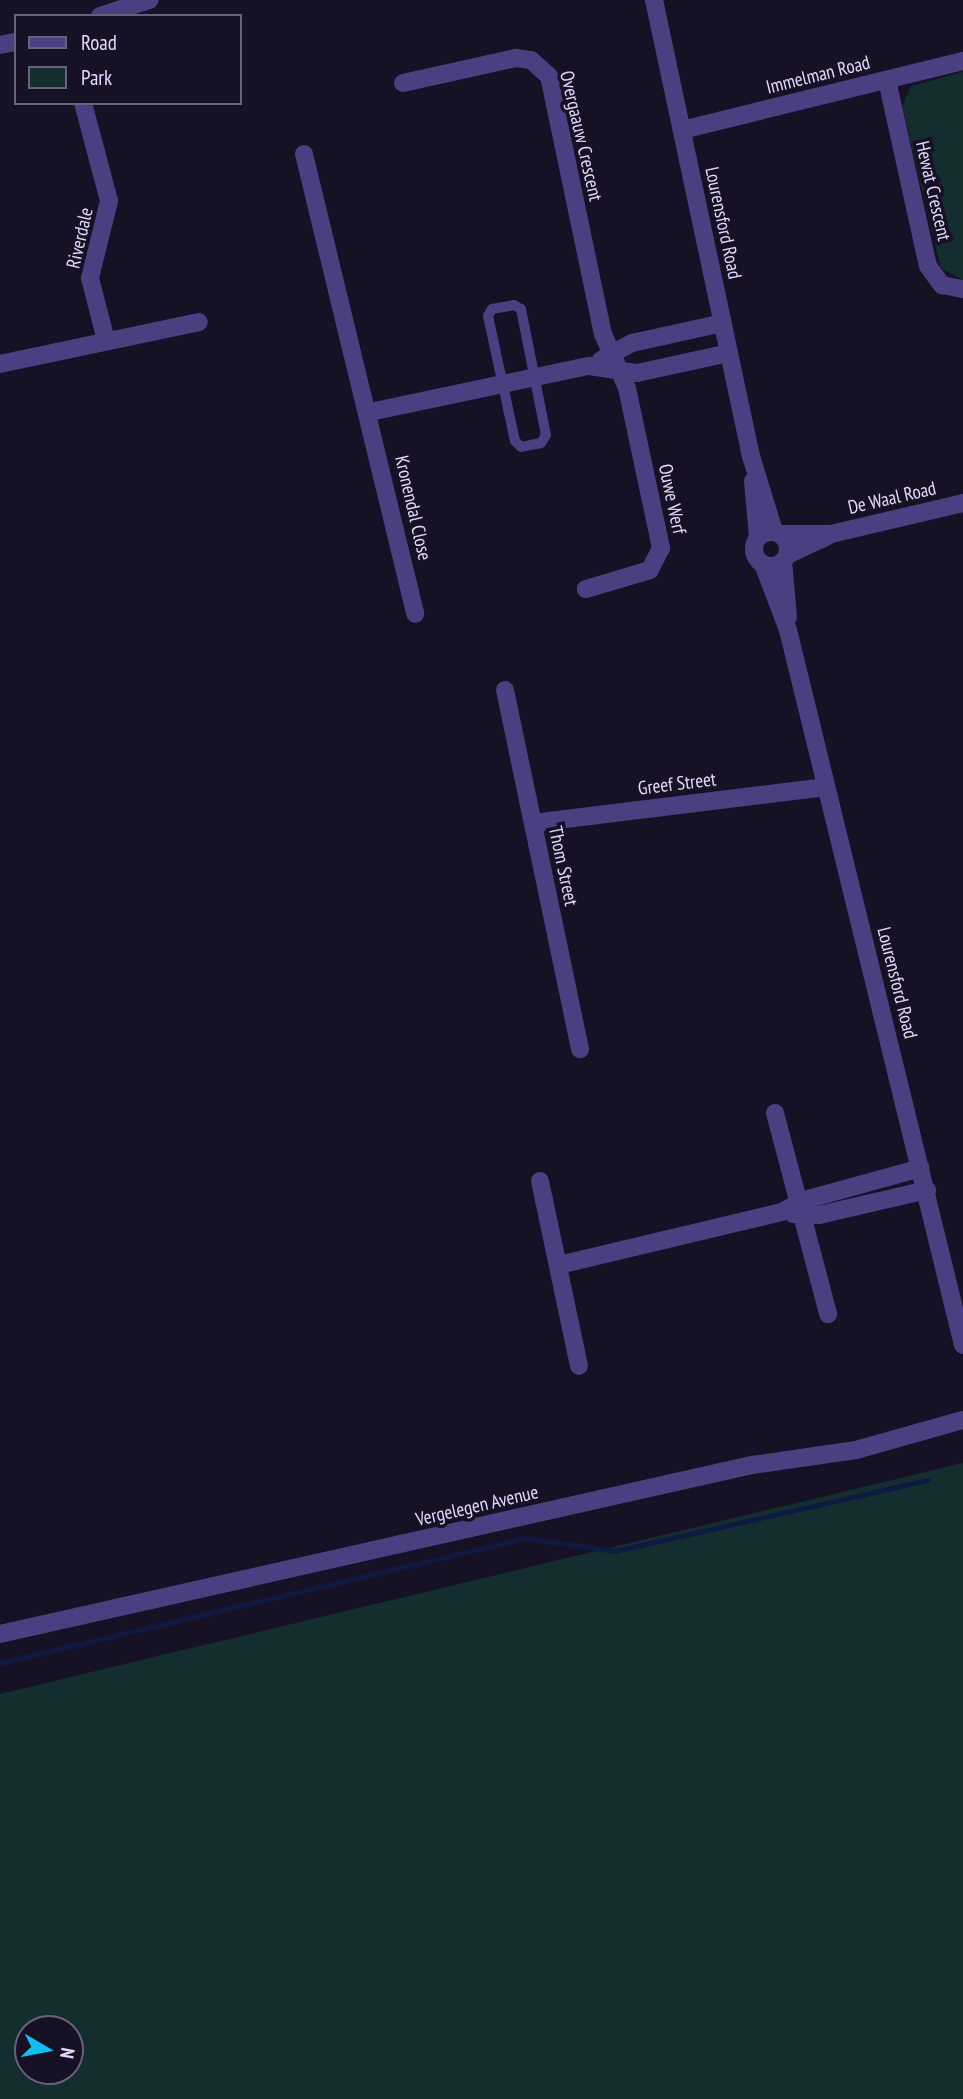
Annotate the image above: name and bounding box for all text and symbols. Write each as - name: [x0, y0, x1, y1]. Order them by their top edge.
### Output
- legend: [14, 14, 242, 105]
- text: Road: [81, 29, 117, 56]
- street label: Immelman Road: [764, 51, 872, 99]
- text: Park: [81, 64, 112, 91]
- street label: Overgaauw Crescent: [555, 68, 607, 204]
- street label: Hewat Crescent: [910, 139, 956, 243]
- street label: Lourensford Road: [700, 165, 746, 281]
- street label: Riverdale: [62, 205, 98, 271]
- street label: Kronendal Close: [390, 453, 436, 563]
- street label: Ouwe Werf: [653, 462, 691, 536]
- street label: De Waal Road: [846, 477, 938, 519]
- street label: Greef Street: [637, 768, 717, 800]
- street label: Thom Street: [543, 824, 583, 908]
- street label: Lourensford Road: [872, 925, 922, 1041]
- street label: Vergelegen Avenue: [413, 1481, 541, 1531]
- north arrow: [14, 2015, 84, 2085]
- text: N: [55, 2046, 80, 2060]

